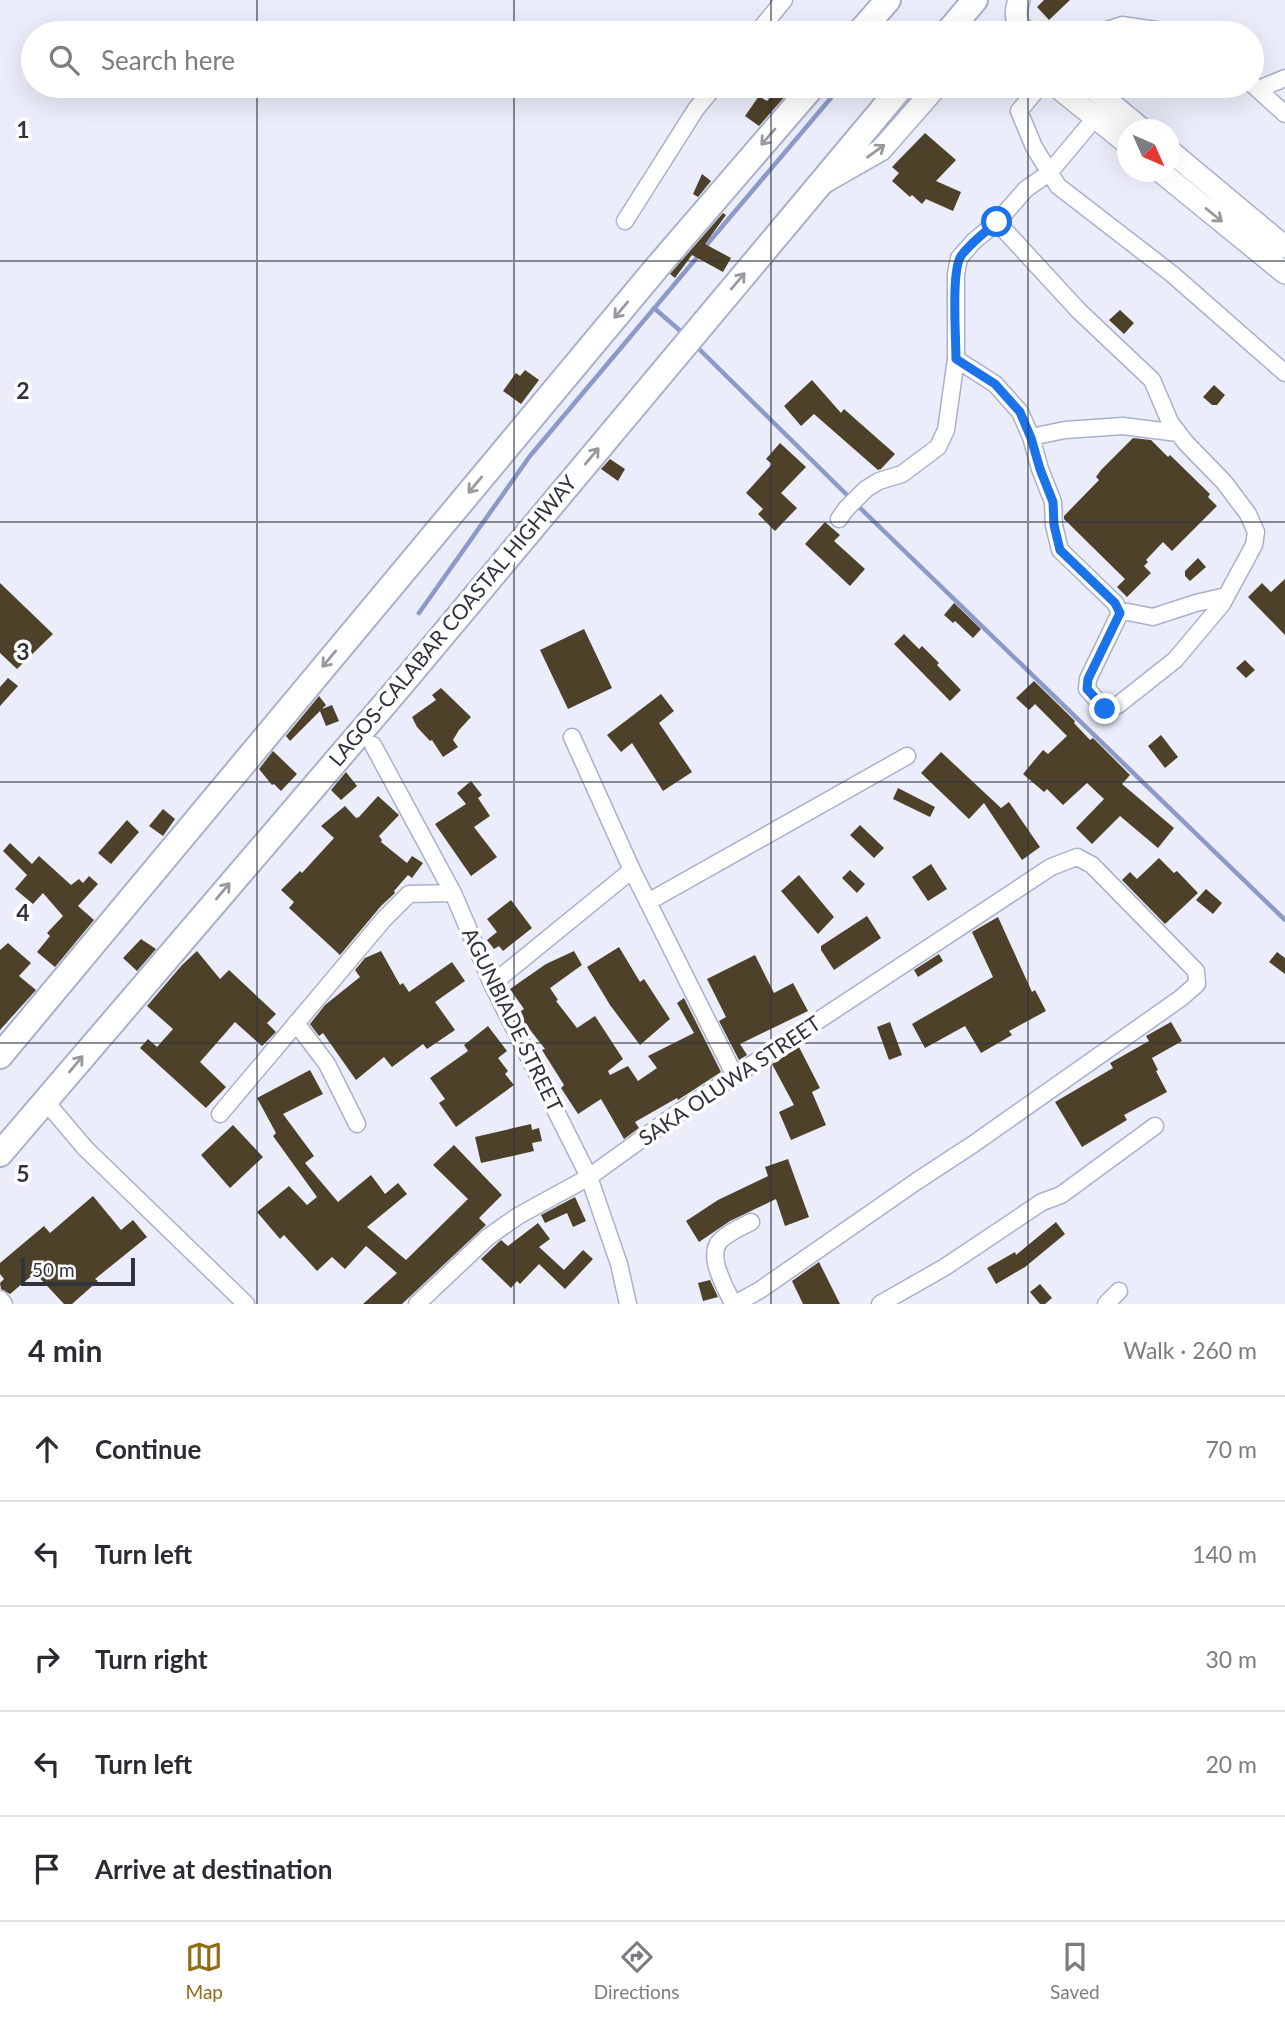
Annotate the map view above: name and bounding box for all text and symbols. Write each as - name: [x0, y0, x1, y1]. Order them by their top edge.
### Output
- search box: [21, 21, 1264, 98]
- icon: search: [45, 41, 83, 79]
- text: Search here: [101, 44, 235, 76]
- text: 1: [16, 115, 30, 143]
- north arrow: [1117, 119, 1180, 182]
- one-way arrow: [760, 128, 777, 145]
- one-way arrow: [866, 144, 885, 159]
- route start: [981, 206, 1012, 237]
- one-way arrow: [1204, 207, 1222, 222]
- one-way arrow: [730, 273, 746, 291]
- one-way arrow: [613, 301, 629, 319]
- text: 2: [16, 376, 30, 404]
- one-way arrow: [584, 447, 600, 465]
- street label: LAGOS-CALABAR COASTAL HIGHWAY: [323, 469, 581, 770]
- one-way arrow: [467, 476, 483, 494]
- text: 3: [16, 637, 30, 665]
- one-way arrow: [321, 650, 337, 668]
- route end: [1089, 693, 1120, 724]
- one-way arrow: [215, 882, 231, 900]
- text: 4: [16, 898, 30, 926]
- street label: AGUNBIADE STREET: [458, 923, 569, 1116]
- street label: SAKA OLUWA STREET: [633, 1009, 825, 1150]
- one-way arrow: [68, 1056, 84, 1074]
- text: 5: [16, 1159, 30, 1187]
- scale bar: [21, 1255, 135, 1287]
- text: 50 m: [32, 1258, 75, 1281]
- text: 4 min: [28, 1332, 102, 1368]
- text: Walk · 260 m: [1123, 1336, 1257, 1364]
- icon: ahead: [28, 1430, 66, 1468]
- text: Continue: [95, 1433, 201, 1465]
- text: 70 m: [1206, 1435, 1257, 1463]
- icon: left: [28, 1535, 66, 1573]
- text: Turn left: [95, 1538, 192, 1570]
- text: 140 m: [1192, 1540, 1257, 1568]
- icon: right: [28, 1640, 66, 1678]
- text: Turn right: [95, 1643, 208, 1675]
- text: 30 m: [1206, 1645, 1257, 1673]
- icon: left: [28, 1745, 66, 1783]
- text: Turn left: [95, 1748, 192, 1780]
- text: 20 m: [1206, 1750, 1257, 1778]
- icon: arrive: [28, 1850, 66, 1888]
- text: Arrive at destination: [95, 1853, 332, 1885]
- tab: Map: [185, 1938, 223, 2003]
- tab: Directions: [594, 1938, 680, 2003]
- tab: Saved: [1050, 1938, 1100, 2003]

